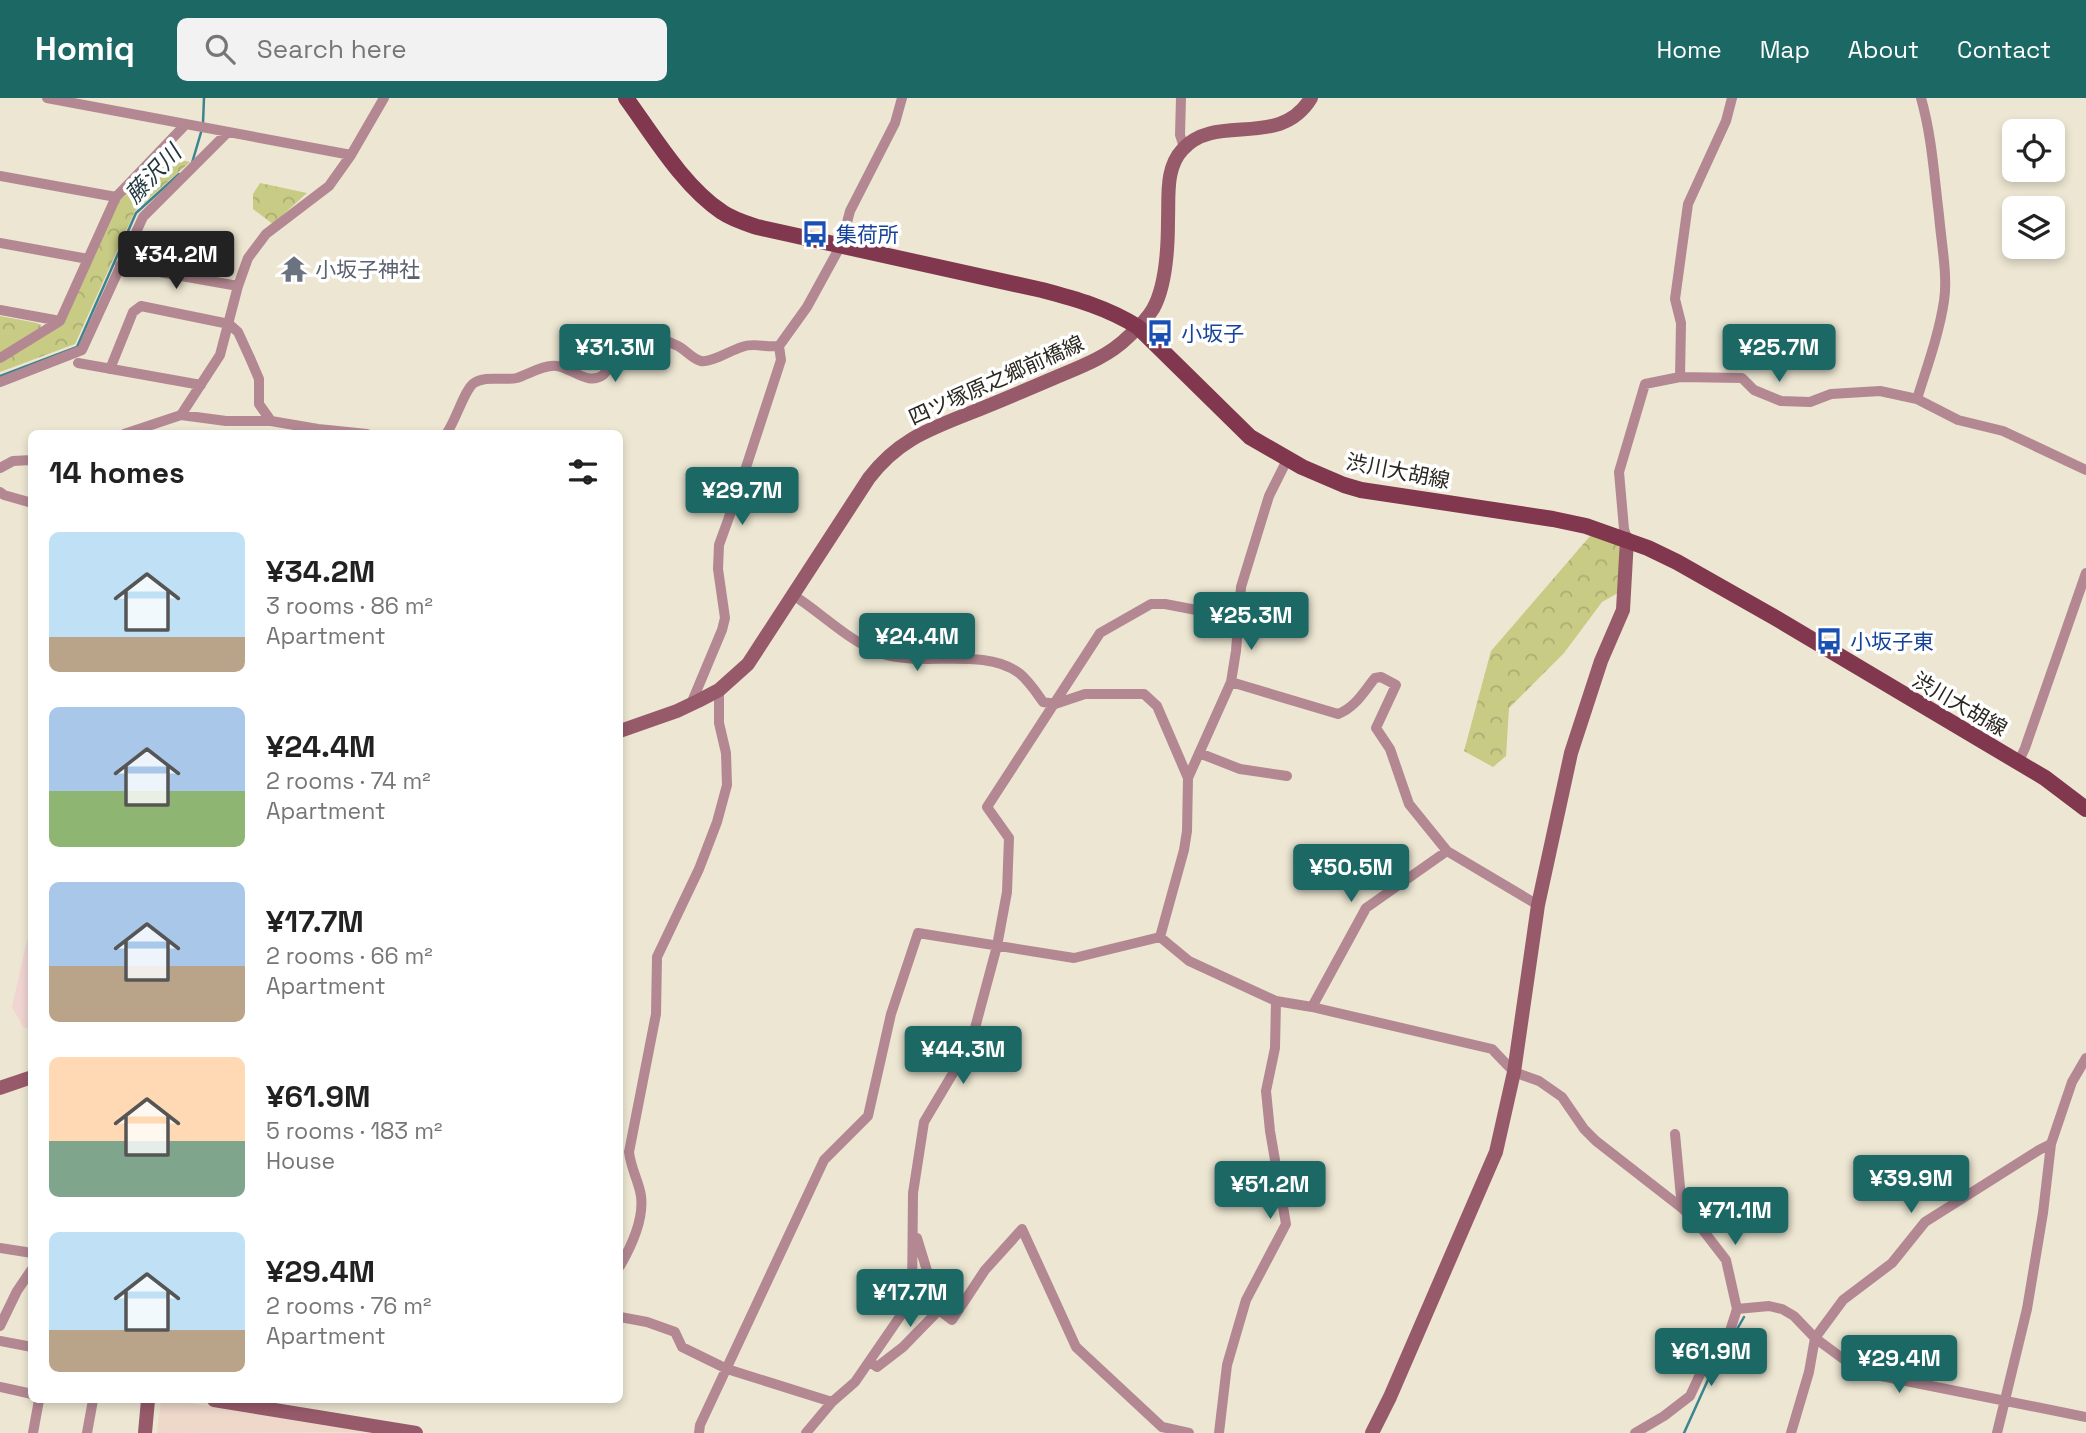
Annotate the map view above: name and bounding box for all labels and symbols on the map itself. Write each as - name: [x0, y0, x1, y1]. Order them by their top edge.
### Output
- water label: 藤沢川: [119, 136, 190, 209]
- bus stop icon: 集荷所: [800, 219, 830, 249]
- place label: 集荷所: [836, 221, 899, 248]
- pin: ¥34.2M: [119, 232, 233, 291]
- temple icon: 小坂子神社: [279, 254, 309, 284]
- place label: 小坂子神社: [315, 256, 420, 283]
- bus stop icon: 小坂子: [1145, 318, 1175, 348]
- place label: 小坂子: [1181, 320, 1244, 347]
- pin: ¥31.3M: [558, 324, 672, 384]
- pin: ¥25.7M: [1722, 324, 1836, 384]
- street label: 四ツ塚原之郷前橋線: [904, 329, 1088, 431]
- street label: 渋川大胡線: [1344, 448, 1452, 494]
- pin: ¥29.7M: [685, 468, 799, 527]
- pin: ¥25.3M: [1194, 592, 1308, 652]
- pin: ¥24.4M: [860, 614, 974, 673]
- bus stop icon: 小坂子東: [1814, 626, 1844, 656]
- place label: 小坂子東: [1850, 628, 1934, 655]
- street label: 渋川大胡線: [1908, 666, 2012, 742]
- pin: ¥50.5M: [1294, 844, 1408, 904]
- pin: ¥44.3M: [906, 1026, 1020, 1086]
- pin: ¥39.9M: [1854, 1156, 1968, 1215]
- pin: ¥51.2M: [1213, 1162, 1327, 1221]
- pin: ¥71.1M: [1678, 1188, 1792, 1247]
- pin: ¥17.7M: [853, 1270, 967, 1329]
- pin: ¥61.9M: [1654, 1328, 1768, 1388]
- pin: ¥29.4M: [1842, 1336, 1956, 1395]

